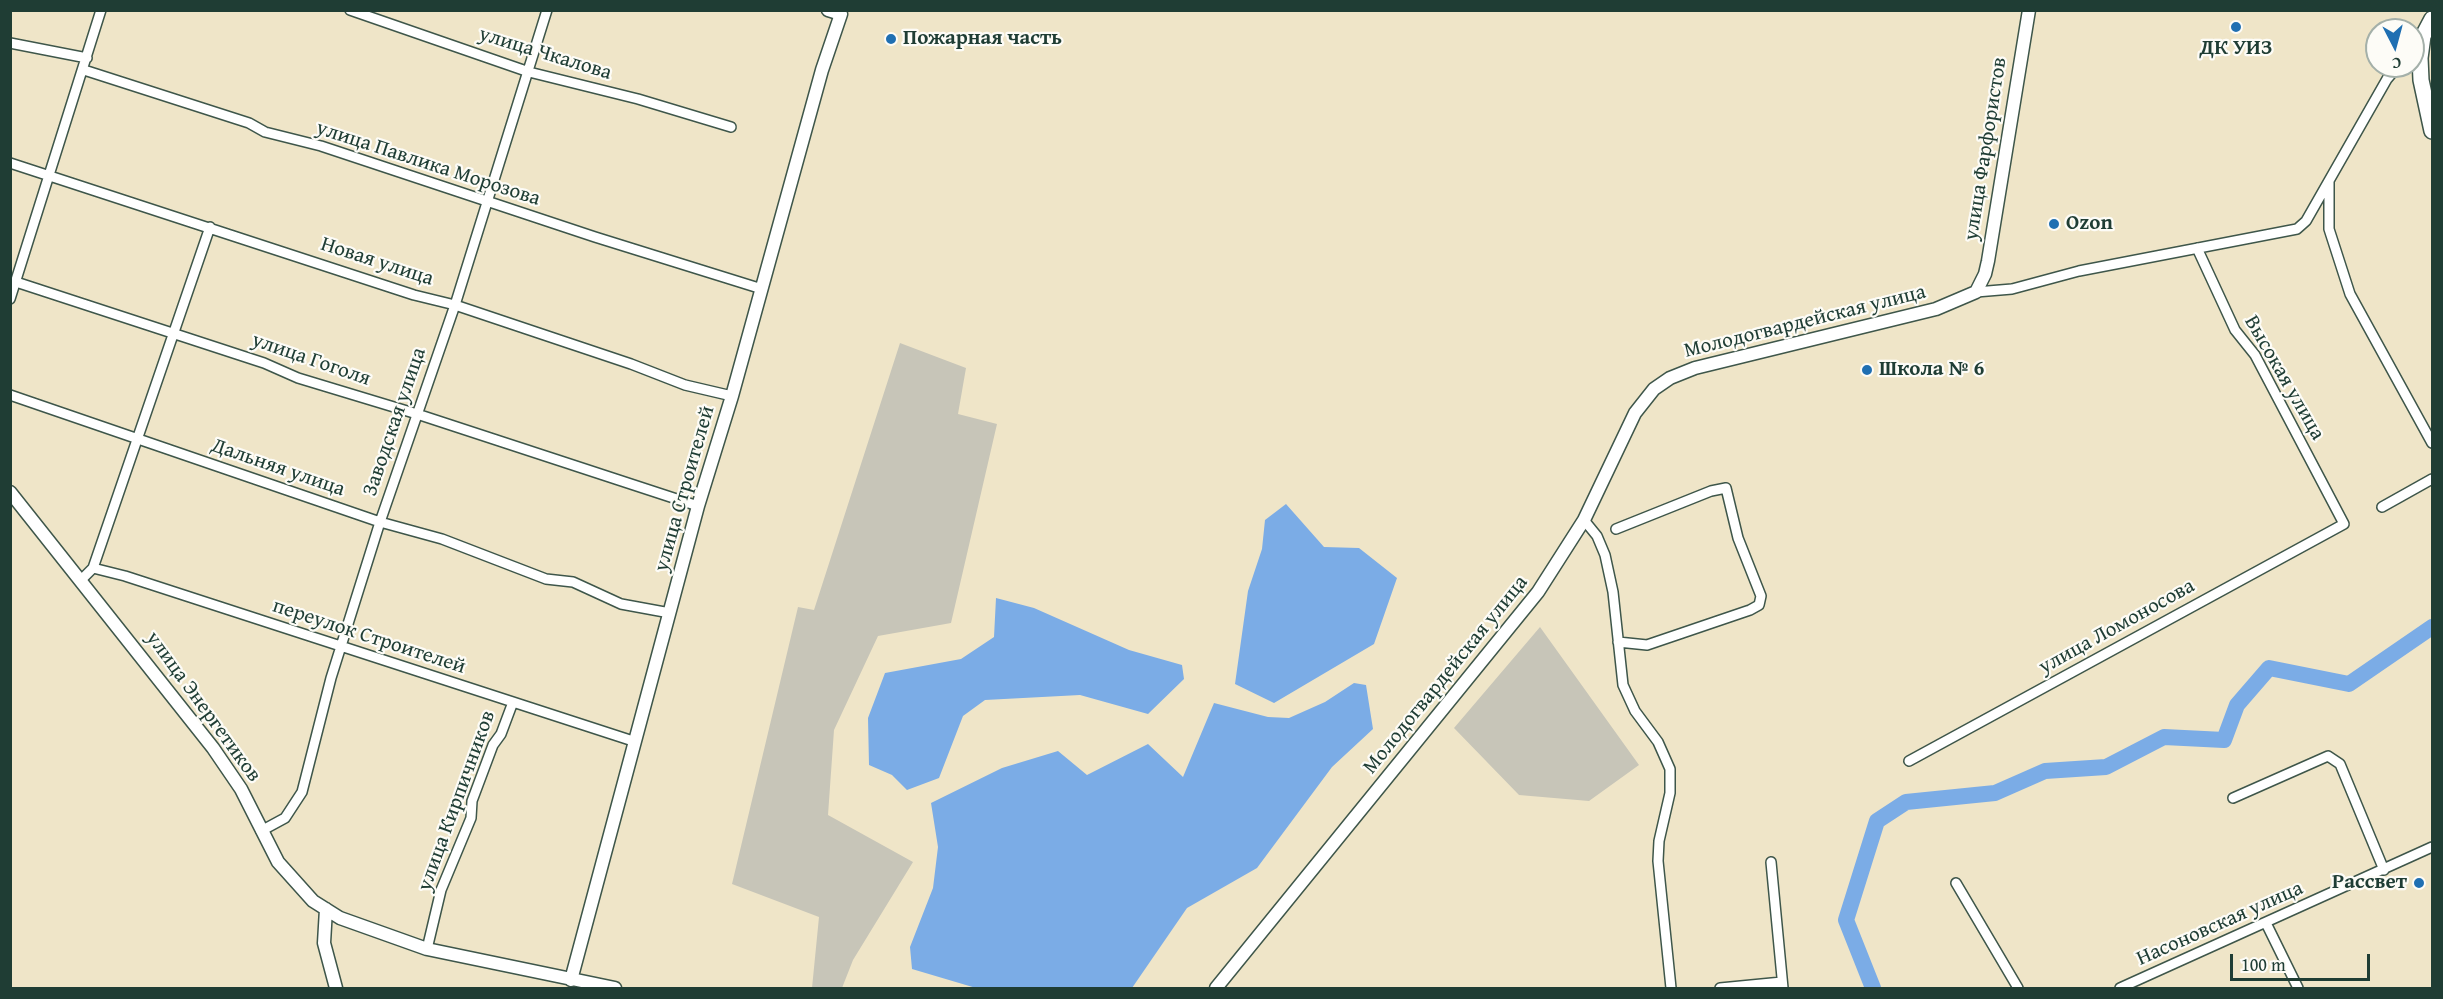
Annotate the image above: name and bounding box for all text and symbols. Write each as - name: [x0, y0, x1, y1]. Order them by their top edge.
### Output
- north arrow: [2365, 18, 2425, 78]
- marker: ДК УИЗ: [2229, 20, 2243, 34]
- street label: улица Чкалова: [476, 22, 614, 86]
- place label: Пожарная часть: [903, 26, 1062, 52]
- marker: Пожарная часть: [884, 32, 898, 46]
- place label: ДК УИЗ: [2200, 36, 2272, 62]
- text: С: [2391, 52, 2402, 76]
- street label: улица Фарфористов: [1959, 56, 2013, 242]
- street label: улица Павлика Морозова: [313, 116, 543, 212]
- place label: Ozon: [2066, 211, 2113, 237]
- marker: Ozon: [2047, 217, 2061, 231]
- street label: Новая улица: [318, 232, 436, 292]
- street label: Молодогвардейская улица: [1682, 280, 1928, 364]
- street label: Высокая улица: [2238, 311, 2330, 445]
- street label: улица Гоголя: [248, 328, 374, 392]
- street label: Заводская улица: [358, 344, 432, 500]
- place label: Школа № 6: [1879, 357, 1984, 383]
- marker: Школа № 6: [1860, 363, 1874, 377]
- street label: улица Строителей: [649, 403, 721, 575]
- street label: Дальняя улица: [208, 433, 348, 503]
- street label: Молодогвардейская улица: [1358, 571, 1534, 779]
- street label: улица Ломоносова: [2035, 574, 2199, 680]
- street label: переулок Строителей: [269, 594, 469, 680]
- street label: улица Энергетиков: [140, 627, 266, 787]
- street label: улица Кирпичников: [413, 707, 501, 895]
- place label: Рассвет: [2332, 870, 2407, 896]
- street label: Насоновская улица: [2133, 876, 2307, 972]
- marker: Рассвет: [2412, 876, 2426, 890]
- scale bar: [2233, 942, 2372, 980]
- text: 100 m: [2241, 951, 2286, 978]

